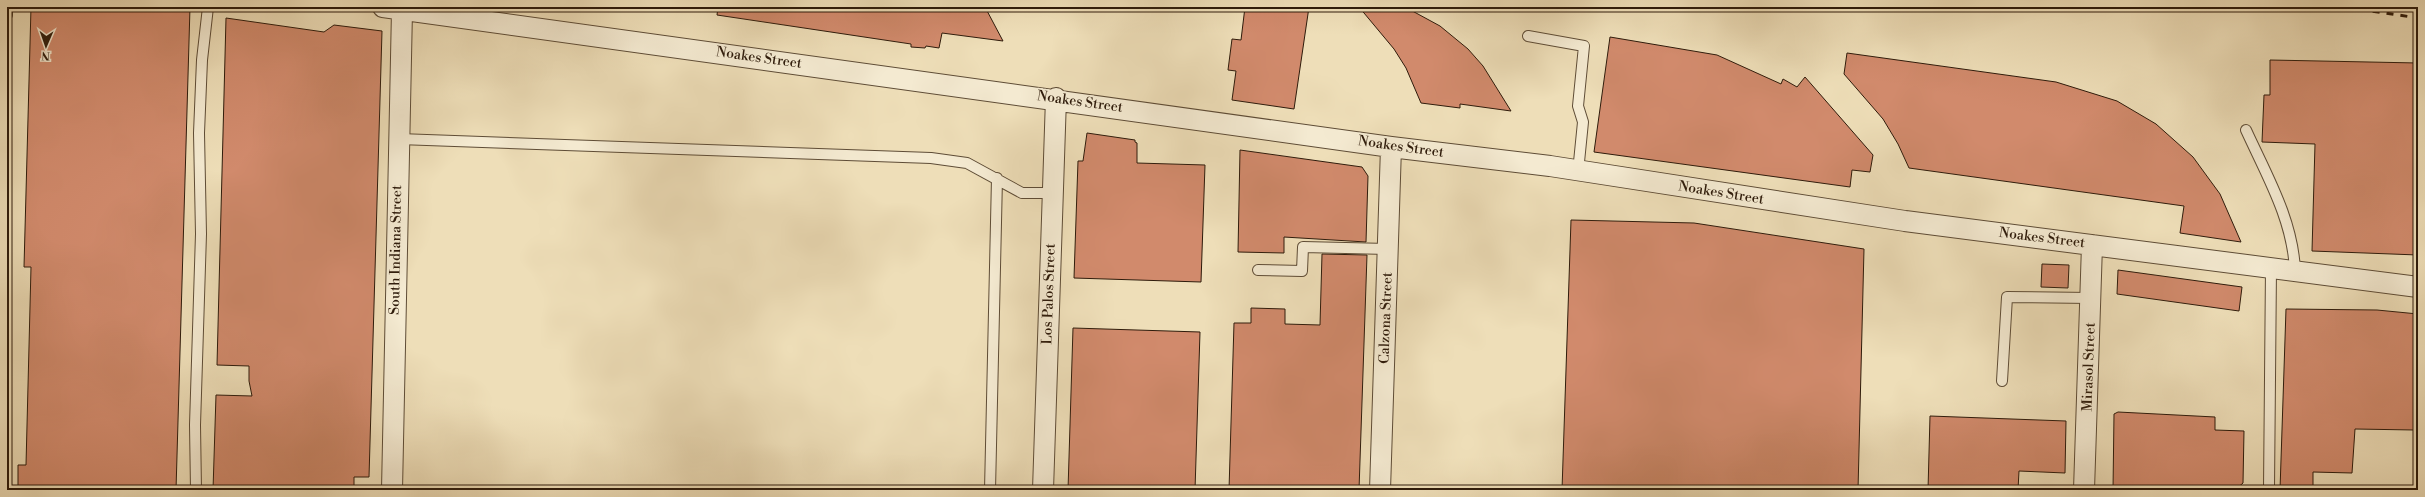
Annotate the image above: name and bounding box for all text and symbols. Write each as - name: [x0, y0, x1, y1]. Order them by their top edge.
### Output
- north arrow: [26, 26, 66, 66]
- street label: Noakes Street: [715, 43, 803, 73]
- text: N: [41, 48, 50, 62]
- street label: Noakes Street: [1036, 87, 1124, 117]
- street label: Noakes Street: [1357, 132, 1445, 162]
- street label: Noakes Street: [1677, 177, 1765, 209]
- street label: South Indiana Street: [386, 185, 406, 315]
- street label: Noakes Street: [1998, 224, 2086, 252]
- street label: Los Palos Street: [1038, 243, 1060, 345]
- street label: Calzona Street: [1375, 272, 1397, 364]
- street label: Mirasol Street: [2078, 322, 2100, 412]

